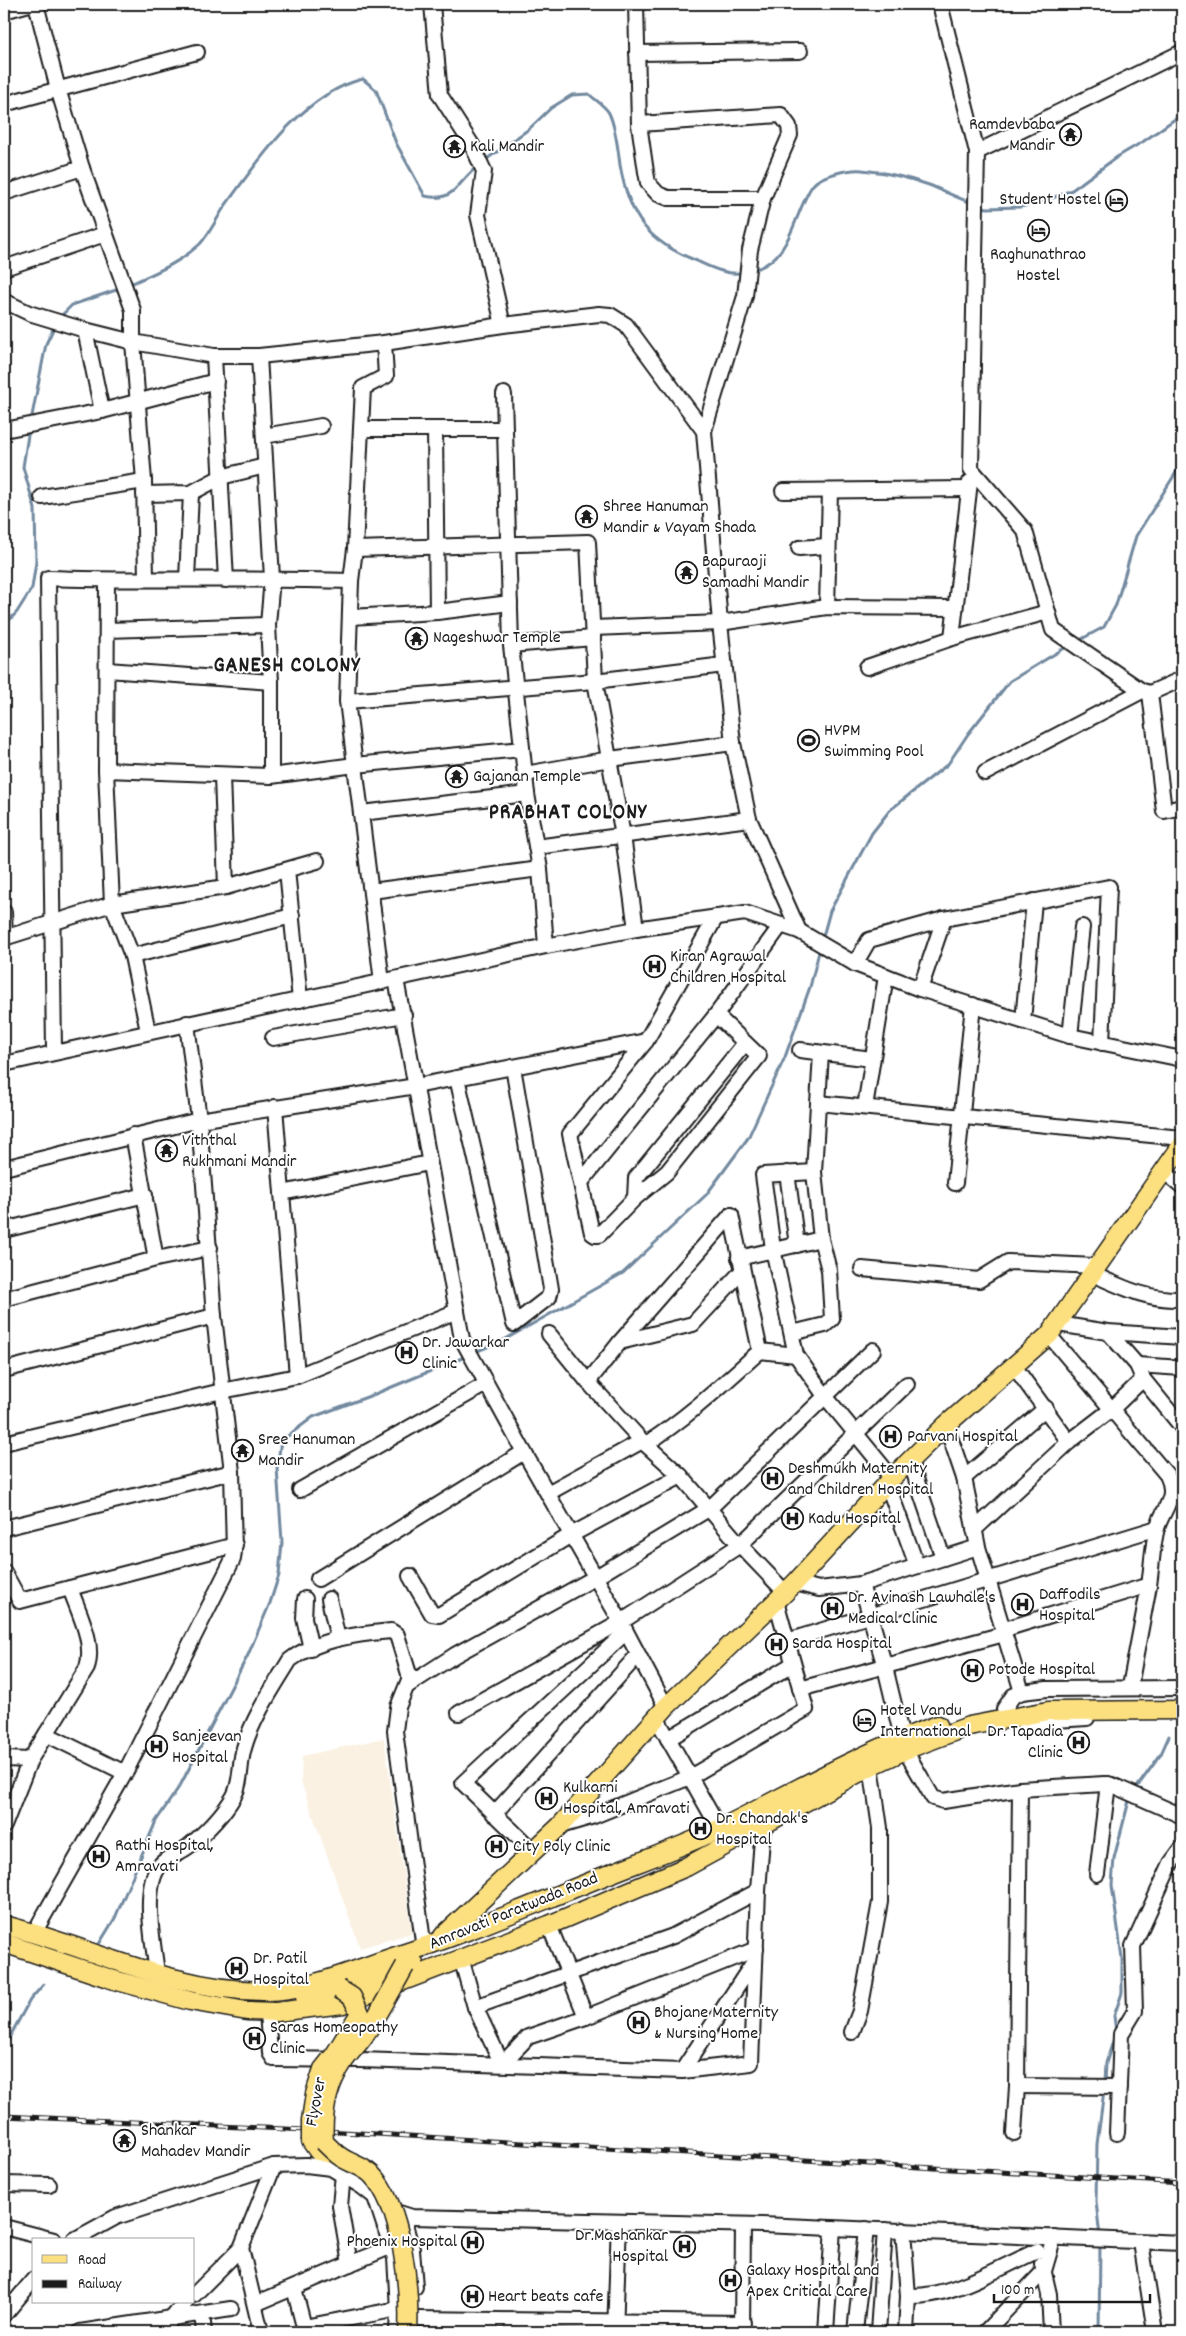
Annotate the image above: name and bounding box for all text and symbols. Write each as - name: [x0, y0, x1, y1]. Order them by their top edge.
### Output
- place label: Ramdevbaba Mandir: [969, 113, 1056, 159]
- temple icon: Ramdevbaba Mandir: [1059, 123, 1083, 147]
- temple icon: Kali Mandir: [442, 135, 466, 159]
- place label: Kali Mandir: [470, 135, 544, 160]
- place label: Student Hostel: [1000, 188, 1102, 213]
- hotel icon: Student Hostel: [1105, 188, 1129, 212]
- hotel icon: Raghunathrao Hostel: [1026, 218, 1050, 242]
- place label: Raghunathrao Hostel: [990, 243, 1086, 289]
- place label: Shree Hanuman Mandir & Vayam Shada: [603, 495, 756, 541]
- temple icon: Shree Hanuman Mandir & Vayam Shada: [575, 505, 599, 529]
- place label: Bapuraoji Samadhi Mandir: [702, 550, 809, 596]
- temple icon: Bapuraoji Samadhi Mandir: [674, 560, 698, 584]
- temple icon: Nageshwar Temple: [405, 626, 429, 650]
- place label: Nageshwar Temple: [433, 626, 561, 651]
- district label: GANESH COLONY: [213, 651, 361, 682]
- place label: HVPM Swimming Pool: [824, 719, 924, 765]
- sports icon: HVPM Swimming Pool: [796, 729, 820, 753]
- temple icon: Gajanan Temple: [445, 765, 469, 789]
- place label: Gajanan Temple: [473, 765, 581, 790]
- district label: PRABHAT COLONY: [489, 798, 647, 829]
- place label: Kiran Agrawal Children Hospital: [670, 945, 787, 991]
- hospital icon: Kiran Agrawal Children Hospital: [642, 955, 666, 979]
- place label: Viththal Rukhmani Mandir: [182, 1129, 297, 1175]
- temple icon: Viththal Rukhmani Mandir: [154, 1139, 178, 1163]
- place label: Dr. Jawarkar Clinic: [422, 1331, 510, 1377]
- hospital icon: Dr. Jawarkar Clinic: [394, 1341, 418, 1365]
- hospital icon: Parvani Hospital: [879, 1425, 903, 1449]
- place label: Parvani Hospital: [907, 1425, 1018, 1450]
- place label: Sree Hanuman Mandir: [258, 1428, 355, 1474]
- temple icon: Sree Hanuman Mandir: [230, 1438, 254, 1462]
- place label: Deshmukh Maternity and Children Hospital: [788, 1457, 934, 1503]
- hospital icon: Deshmukh Maternity and Children Hospital: [760, 1467, 784, 1491]
- hospital icon: Kadu Hospital: [780, 1507, 804, 1531]
- place label: Kadu Hospital: [808, 1507, 902, 1532]
- place label: Daffodils Hospital: [1039, 1583, 1101, 1629]
- place label: Dr. Avinash Lawhale's Medical Clinic: [848, 1586, 996, 1632]
- hospital icon: Daffodils Hospital: [1011, 1593, 1035, 1617]
- hospital icon: Dr. Avinash Lawhale's Medical Clinic: [820, 1596, 844, 1620]
- hospital icon: Sarda Hospital: [764, 1632, 788, 1656]
- place label: Sarda Hospital: [792, 1632, 893, 1657]
- hospital icon: Potode Hospital: [960, 1658, 984, 1682]
- place label: Potode Hospital: [988, 1658, 1096, 1683]
- place label: Hotel Vandu International: [880, 1699, 972, 1745]
- hotel icon: Hotel Vandu International: [852, 1709, 876, 1733]
- place label: Dr. Tapadia Clinic: [987, 1720, 1064, 1766]
- place label: Sanjeevan Hospital: [172, 1725, 242, 1771]
- hospital icon: Dr. Tapadia Clinic: [1067, 1730, 1091, 1754]
- hospital icon: Sanjeevan Hospital: [144, 1735, 168, 1759]
- place label: Kulkarni Hospital, Amravati: [563, 1776, 690, 1822]
- hospital icon: Kulkarni Hospital, Amravati: [535, 1786, 559, 1810]
- place label: Dr. Chandak's Hospital: [716, 1807, 808, 1853]
- hospital icon: Dr. Chandak's Hospital: [688, 1817, 712, 1841]
- place label: Rathi Hospital, Amravati: [115, 1834, 214, 1880]
- hospital icon: City Poly Clinic: [485, 1835, 509, 1859]
- place label: City Poly Clinic: [513, 1835, 610, 1860]
- hospital icon: Rathi Hospital, Amravati: [87, 1844, 111, 1868]
- street label: Amravati Paratwada Road: [426, 1867, 602, 1957]
- place label: Dr. Patil Hospital: [253, 1947, 309, 1993]
- hospital icon: Dr. Patil Hospital: [225, 1957, 249, 1981]
- place label: Bhojane Maternity & Nursing Home: [654, 2001, 779, 2047]
- hospital icon: Bhojane Maternity & Nursing Home: [626, 2011, 650, 2035]
- place label: Saras Homeopathy Clinic: [270, 2016, 398, 2062]
- hospital icon: Saras Homeopathy Clinic: [242, 2026, 266, 2050]
- street label: Flyover: [300, 2075, 334, 2129]
- place label: Shankar Mahadev Mandir: [141, 2119, 251, 2165]
- temple icon: Shankar Mahadev Mandir: [113, 2129, 137, 2153]
- place label: Dr.Mashankar Hospital: [575, 2224, 669, 2270]
- place label: Phoenix Hospital: [346, 2230, 458, 2255]
- hospital icon: Phoenix Hospital: [461, 2230, 485, 2254]
- hospital icon: Dr.Mashankar Hospital: [672, 2234, 696, 2258]
- legend: [32, 2238, 195, 2304]
- text: Road: [78, 2250, 106, 2272]
- place label: Galaxy Hospital and Apex Critical Care: [746, 2259, 879, 2305]
- hospital icon: Galaxy Hospital and Apex Critical Care: [718, 2269, 742, 2293]
- scale bar: [994, 2271, 1150, 2303]
- text: Railway: [78, 2274, 122, 2296]
- text: 100 m: [1001, 2280, 1034, 2302]
- hospital icon: Heart beats cafe: [460, 2285, 484, 2309]
- place label: Heart beats cafe: [488, 2285, 604, 2310]

